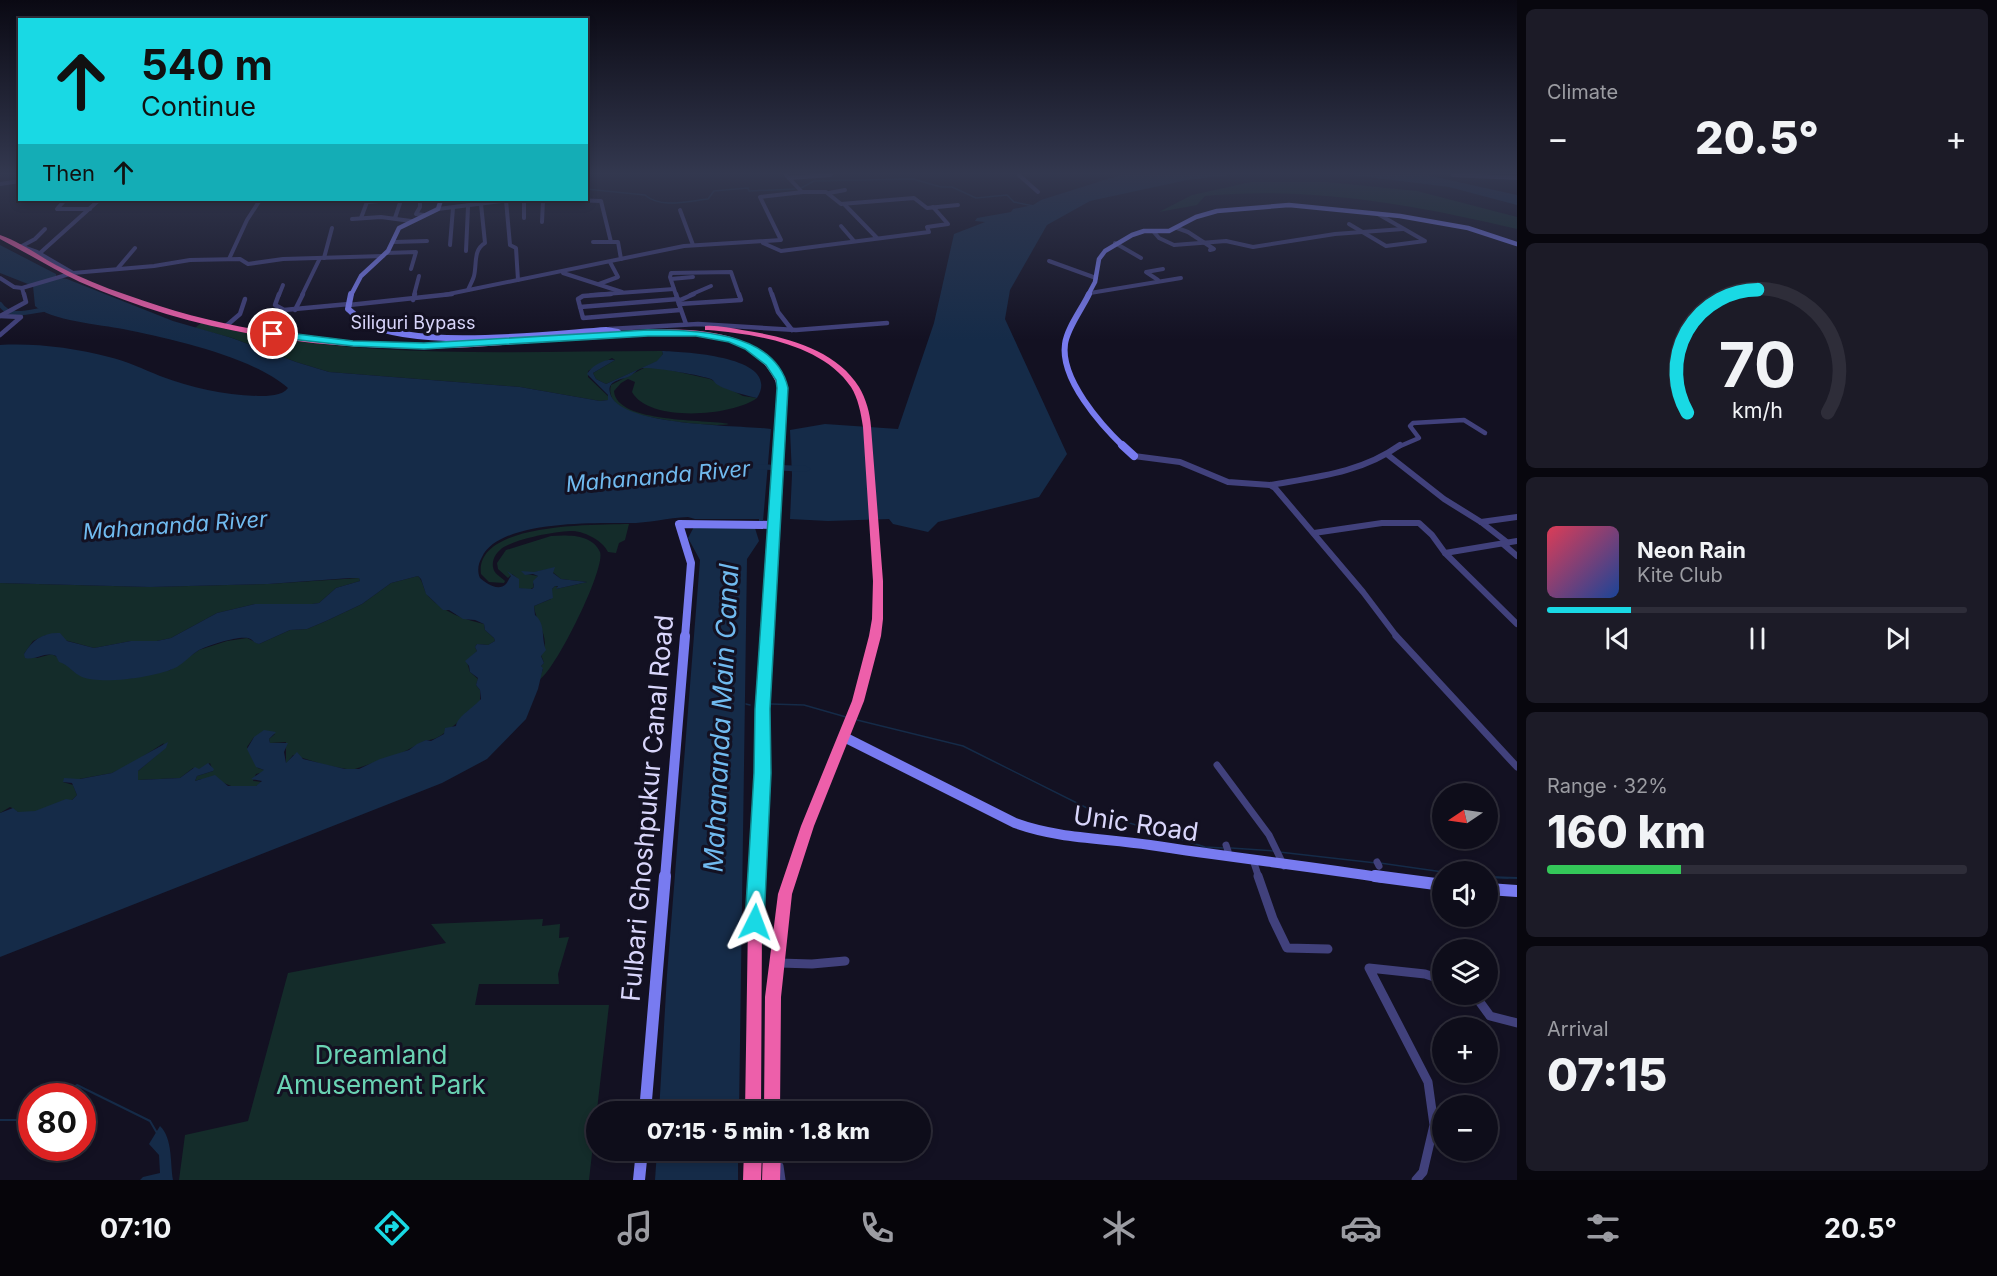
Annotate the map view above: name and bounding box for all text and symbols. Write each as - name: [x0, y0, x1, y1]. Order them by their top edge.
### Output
- text: 540 m: [141, 39, 273, 90]
- icon: ahead: [42, 42, 120, 120]
- text: Climate: [1547, 80, 1618, 104]
- text: Continue: [141, 90, 256, 123]
- text: 20.5°: [1695, 110, 1819, 165]
- text: −: [1547, 118, 1569, 158]
- text: +: [1945, 118, 1967, 158]
- icon: ahead: [107, 156, 140, 189]
- text: Then: [42, 160, 95, 186]
- pin: [247, 308, 298, 359]
- street label: Siliguri Bypass: [351, 312, 476, 333]
- icon: arrive: [256, 317, 289, 350]
- text: 70: [1718, 327, 1796, 402]
- text: km/h: [1732, 397, 1782, 423]
- water label: Mahananda River: [565, 455, 752, 497]
- water label: Mahananda River: [82, 506, 269, 544]
- text: Neon Rain: [1637, 537, 1746, 563]
- water label: Mahananda Main Canal: [696, 562, 746, 873]
- text: Kite Club: [1637, 563, 1723, 587]
- street label: Fulbari Ghoshpukur Canal Road: [615, 613, 679, 1003]
- icon: previous: [1601, 622, 1634, 655]
- icon: pause: [1741, 622, 1774, 655]
- icon: next: [1881, 622, 1914, 655]
- text: Range · 32%: [1547, 774, 1668, 798]
- north arrow: [1432, 783, 1498, 849]
- map controls: [1432, 783, 1498, 1161]
- street label: Unic Road: [1072, 799, 1200, 847]
- text: 160 km: [1547, 804, 1706, 859]
- button: sound: [1432, 861, 1498, 927]
- position arrow: [723, 890, 787, 954]
- button: layers: [1432, 939, 1498, 1005]
- button: +: [1432, 1017, 1498, 1083]
- text: Arrival: [1547, 1017, 1609, 1041]
- park label: Dreamland Amusement Park: [276, 1039, 486, 1100]
- text: 07:15: [1547, 1047, 1667, 1102]
- speed limit sign: 80: [18, 1083, 96, 1161]
- button: −: [1432, 1095, 1498, 1161]
- text: 07:15 · 5 min · 1.8 km: [647, 1118, 870, 1144]
- icon: directions: [371, 1207, 413, 1249]
- icon: music: [614, 1207, 656, 1249]
- icon: phone: [856, 1207, 898, 1249]
- icon: climate: [1098, 1207, 1140, 1249]
- icon: car: [1340, 1207, 1382, 1249]
- icon: filters: [1582, 1207, 1624, 1249]
- text: 07:10: [100, 1212, 171, 1245]
- text: 20.5°: [1824, 1212, 1897, 1245]

